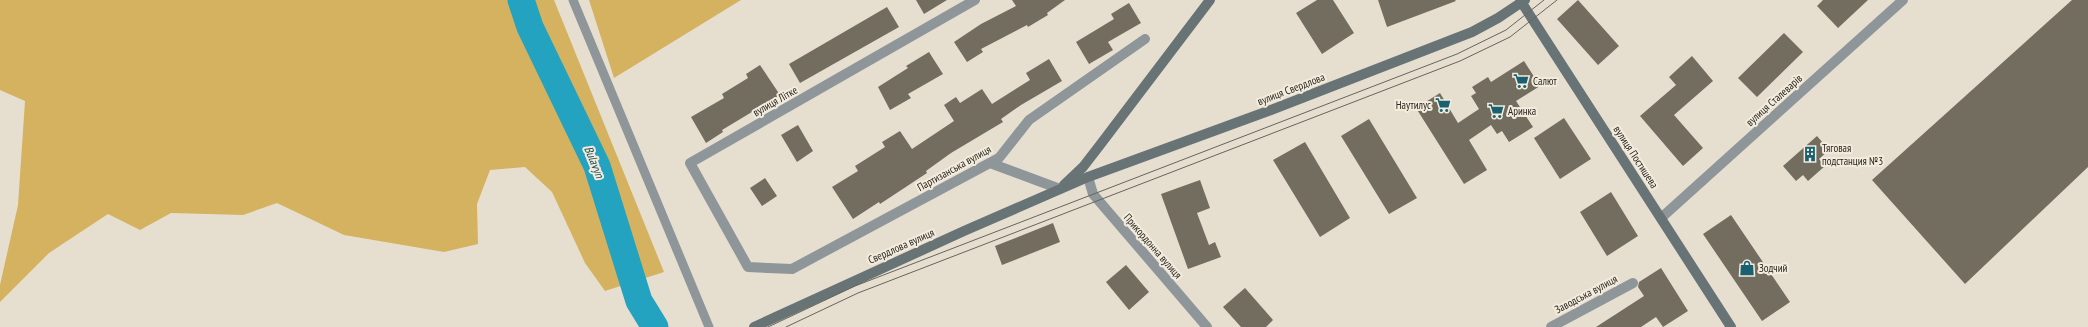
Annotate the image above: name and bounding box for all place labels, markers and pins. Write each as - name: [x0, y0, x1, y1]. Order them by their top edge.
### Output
- supermarket icon: Салют: [1512, 72, 1530, 90]
- place label: Салют: [1533, 74, 1557, 88]
- supermarket icon: Наутилус: [1434, 96, 1452, 114]
- place label: Наутилус: [1396, 98, 1431, 112]
- supermarket icon: Аринка: [1487, 102, 1505, 120]
- place label: Аринка: [1508, 104, 1536, 118]
- place label: Тяговая подстанция №3: [1822, 141, 1883, 168]
- building icon: Тяговая подстанция №3: [1801, 145, 1819, 163]
- shop icon: Зодчий: [1738, 259, 1756, 277]
- place label: Зодчий: [1759, 261, 1788, 275]

